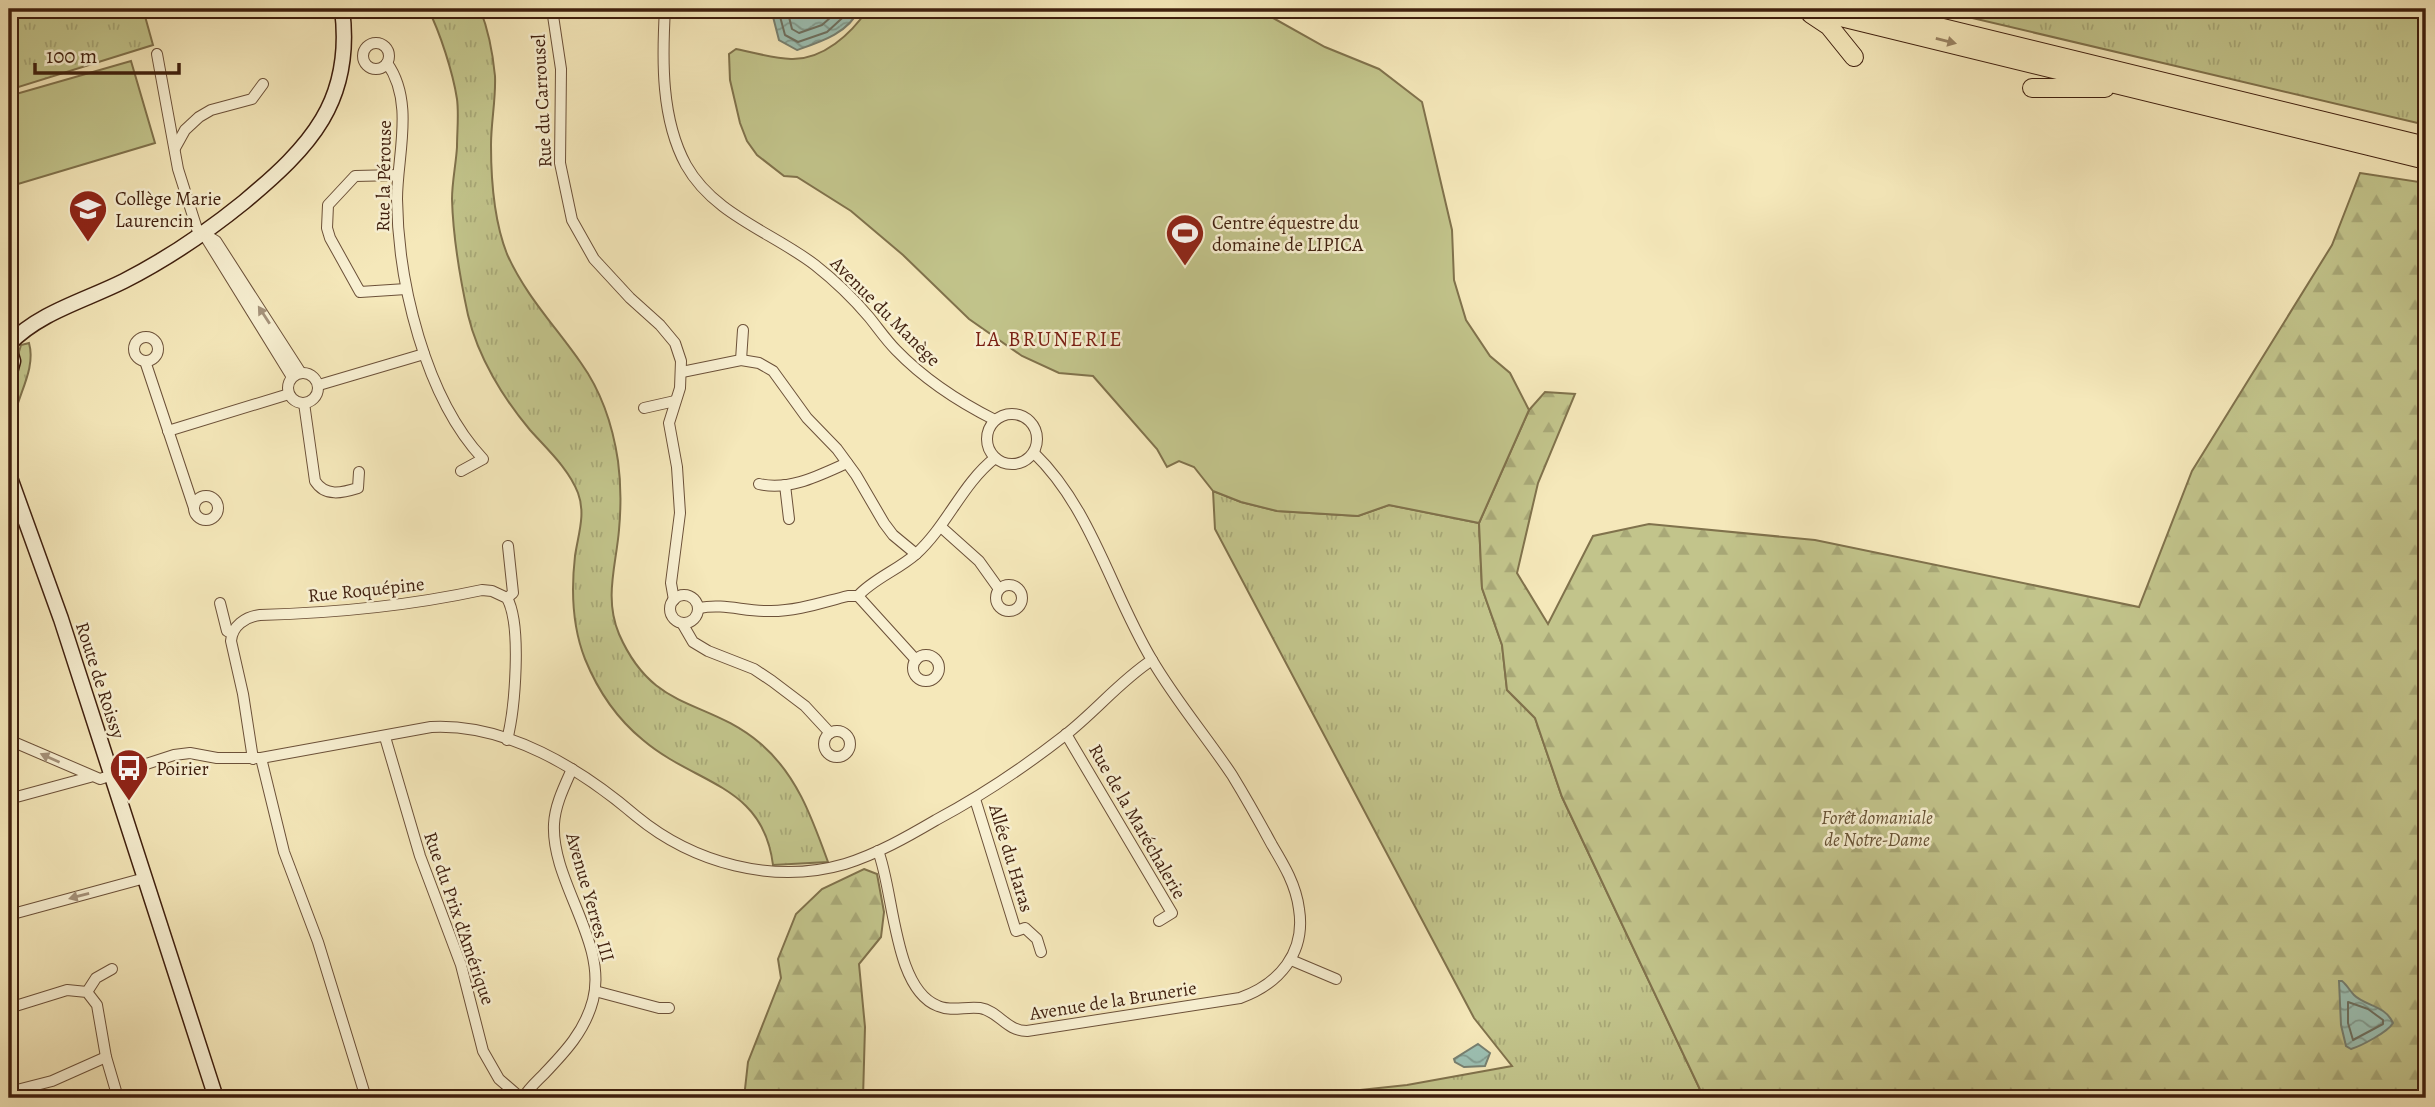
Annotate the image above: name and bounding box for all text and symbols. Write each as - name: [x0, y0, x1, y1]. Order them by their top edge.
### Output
- scale bar: [35, 32, 178, 76]
- street label: Rue du Carrousel: [526, 33, 558, 168]
- one-way arrow: [1935, 36, 1957, 47]
- text: 100 m: [46, 42, 97, 70]
- street label: Rue la Pérouse: [370, 120, 398, 232]
- place label: Collège Marie Laurencin: [115, 186, 221, 234]
- school or university icon: Collège Marie Laurencin: [67, 188, 109, 243]
- place label: Centre équestre du domaine de LIPICA: [1212, 210, 1364, 258]
- sports icon: Centre équestre du domaine de LIPICA: [1164, 212, 1206, 267]
- street label: Avenue du Manège: [824, 250, 946, 373]
- one-way arrow: [257, 306, 270, 325]
- district label: LA BRUNERIE: [974, 325, 1124, 353]
- street label: Rue Roquépine: [307, 571, 426, 609]
- street label: Route de Roissy: [69, 619, 131, 743]
- street label: Rue de la Maréchalerie: [1082, 739, 1192, 904]
- bus stop icon: Poirier: [108, 747, 150, 802]
- one-way arrow: [39, 752, 60, 763]
- place label: Poirier: [156, 756, 209, 782]
- street label: Allée du Haras: [982, 800, 1040, 915]
- park label: Forêt domaniale de Notre-Dame: [1821, 805, 1933, 853]
- street label: Rue du Prix d'Amérique: [417, 828, 501, 1008]
- street label: Avenue Yerres III: [559, 829, 621, 965]
- one-way arrow: [68, 891, 89, 901]
- street label: Avenue de la Brunerie: [1027, 975, 1199, 1027]

